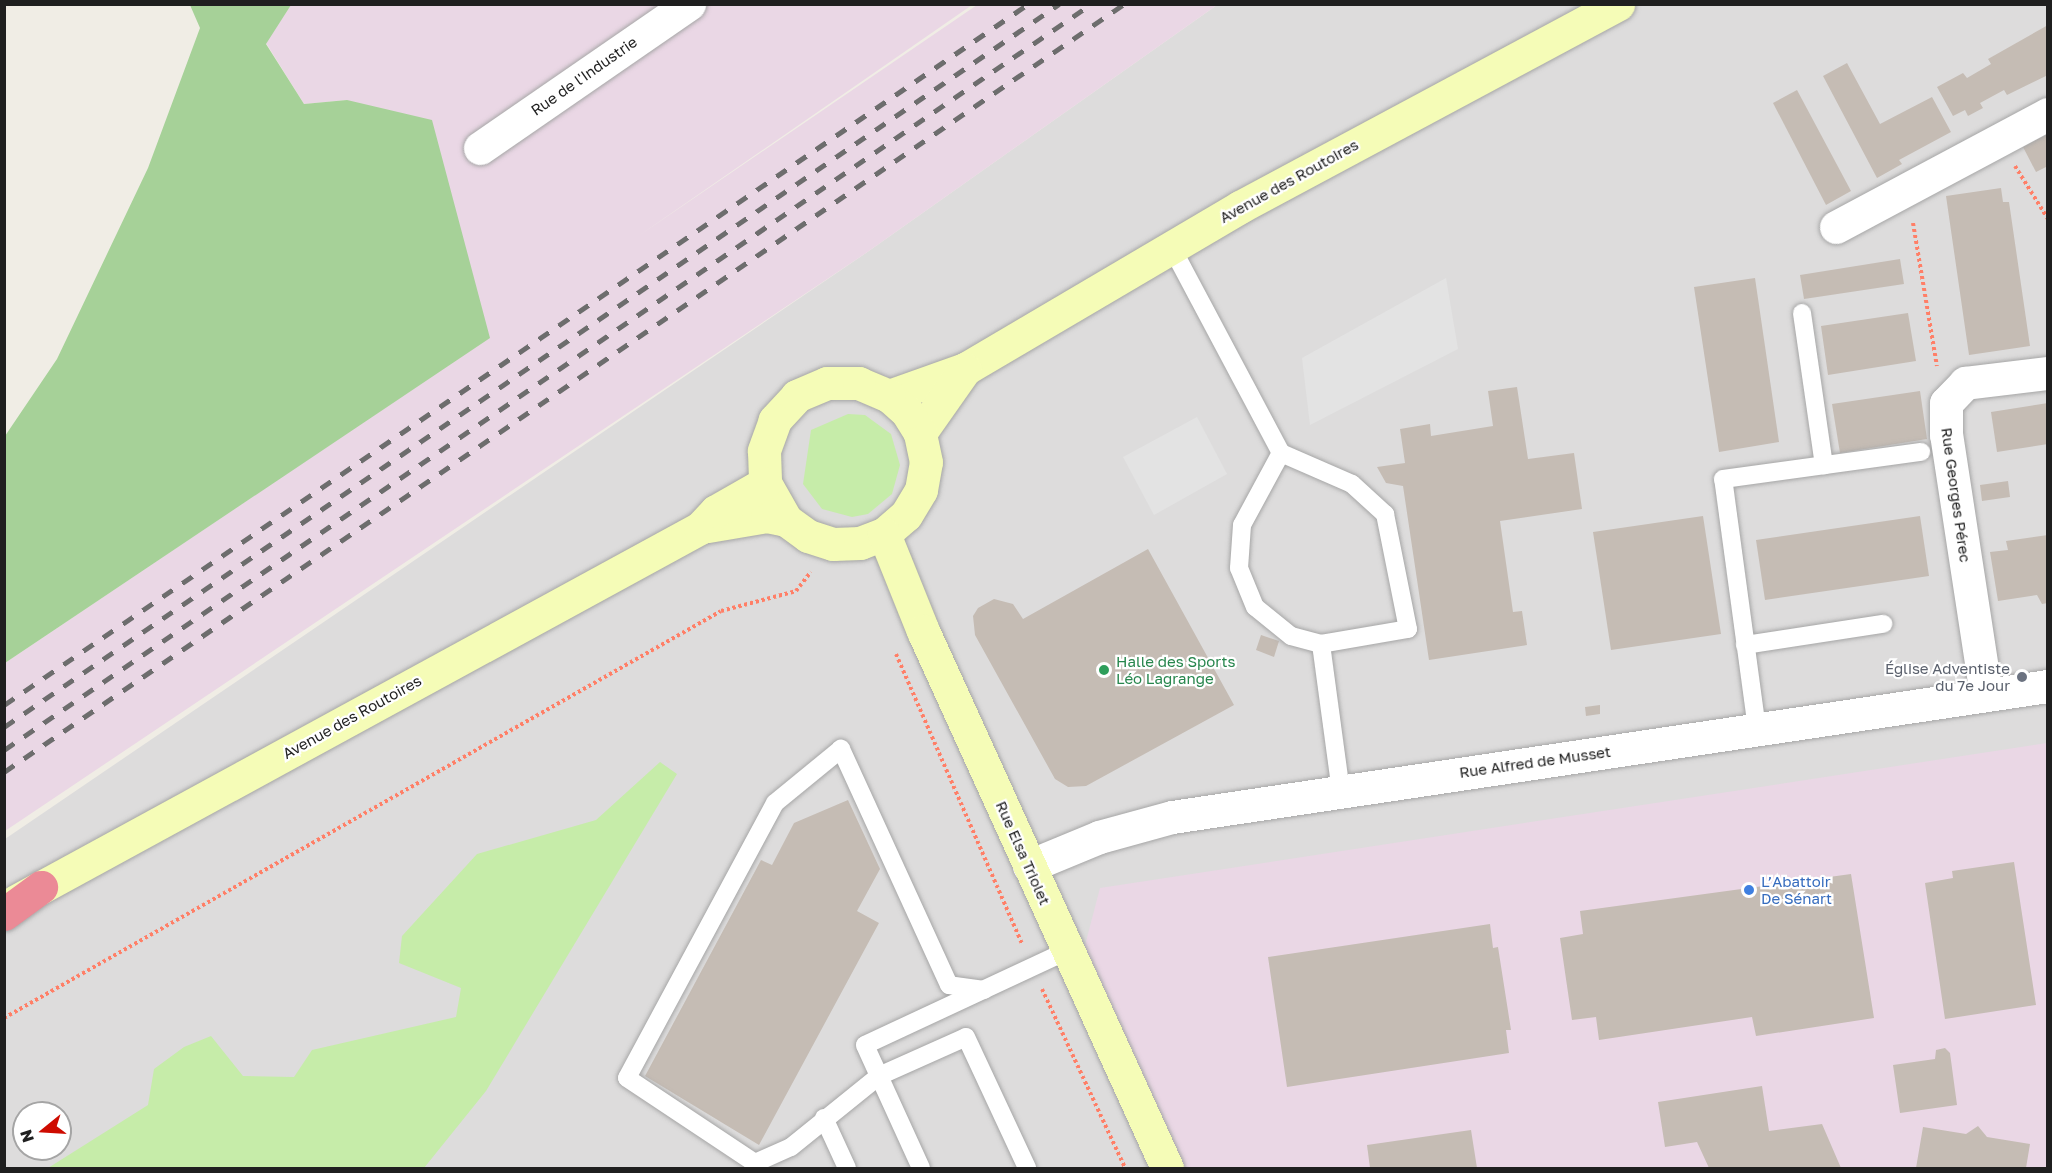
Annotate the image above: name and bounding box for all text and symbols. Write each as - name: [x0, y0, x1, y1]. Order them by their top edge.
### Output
- street label: Rue de l'Industrie: [527, 33, 641, 119]
- street label: Avenue des Routoires: [1216, 135, 1362, 227]
- street label: Rue Georges Pérec: [1938, 426, 1974, 564]
- place label: Halle des Sports Léo Lagrange: [1116, 652, 1235, 687]
- place label: Église Adventiste du 7e Jour: [1885, 659, 2010, 694]
- marker: Halle des Sports Léo Lagrange: [1097, 663, 1111, 677]
- marker: Église Adventiste du 7e Jour: [2015, 670, 2029, 684]
- street label: Avenue des Routoires: [279, 671, 425, 763]
- street label: Rue Alfred de Musset: [1458, 742, 1612, 782]
- street label: Rue Elsa Triolet: [992, 798, 1054, 908]
- place label: L’Abattoir De Sénart: [1761, 872, 1832, 907]
- marker: L’Abattoir De Sénart: [1742, 883, 1756, 897]
- north arrow: [12, 1101, 72, 1161]
- text: N: [15, 1127, 38, 1145]

